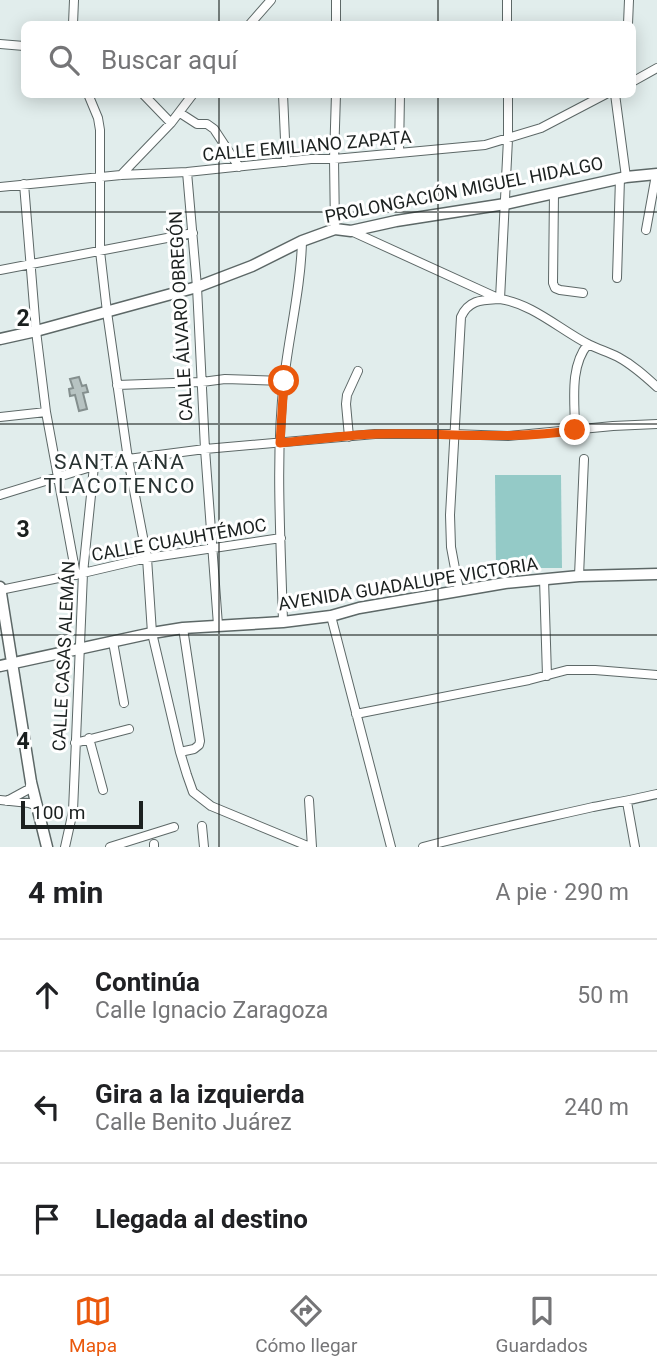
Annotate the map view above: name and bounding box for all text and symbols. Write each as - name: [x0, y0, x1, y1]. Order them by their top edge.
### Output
- search box: [21, 21, 636, 98]
- icon: search: [45, 41, 83, 79]
- text: Buscar aquí: [101, 45, 238, 75]
- street label: CALLE EMILIANO ZAPATA: [202, 126, 413, 165]
- street label: PROLONGACIÓN MIGUEL HIDALGO: [323, 152, 605, 227]
- street label: CALLE ÁLVARO OBREGÓN: [165, 210, 196, 422]
- text: 2: [16, 305, 30, 332]
- route start: [268, 365, 299, 396]
- route end: [559, 414, 590, 445]
- district label: SANTA ANA TLACOTENCO: [43, 450, 197, 498]
- street label: CALLE CUAUHTÉMOC: [90, 514, 268, 565]
- text: 3: [16, 516, 30, 543]
- street label: AVENIDA GUADALUPE VICTORIA: [277, 553, 540, 614]
- street label: CALLE CASAS ALEMÁN: [48, 560, 79, 752]
- text: 4: [16, 728, 30, 755]
- scale bar: [21, 798, 144, 830]
- text: 100 m: [32, 801, 85, 824]
- text: 4 min: [28, 875, 103, 910]
- text: A pie · 290 m: [496, 879, 629, 906]
- text: Continúa: [95, 967, 200, 997]
- icon: ahead: [28, 976, 66, 1014]
- text: 50 m: [577, 982, 629, 1009]
- text: Calle Ignacio Zaragoza: [95, 997, 328, 1024]
- text: Gira a la izquierda: [95, 1079, 305, 1109]
- icon: left: [28, 1088, 66, 1126]
- text: 240 m: [564, 1094, 629, 1121]
- text: Calle Benito Juárez: [95, 1109, 292, 1136]
- icon: arrive: [28, 1200, 66, 1238]
- text: Llegada al destino: [95, 1204, 308, 1234]
- tab: Mapa: [69, 1292, 117, 1357]
- tab: Cómo llegar: [255, 1292, 357, 1357]
- tab: Guardados: [496, 1292, 588, 1357]

